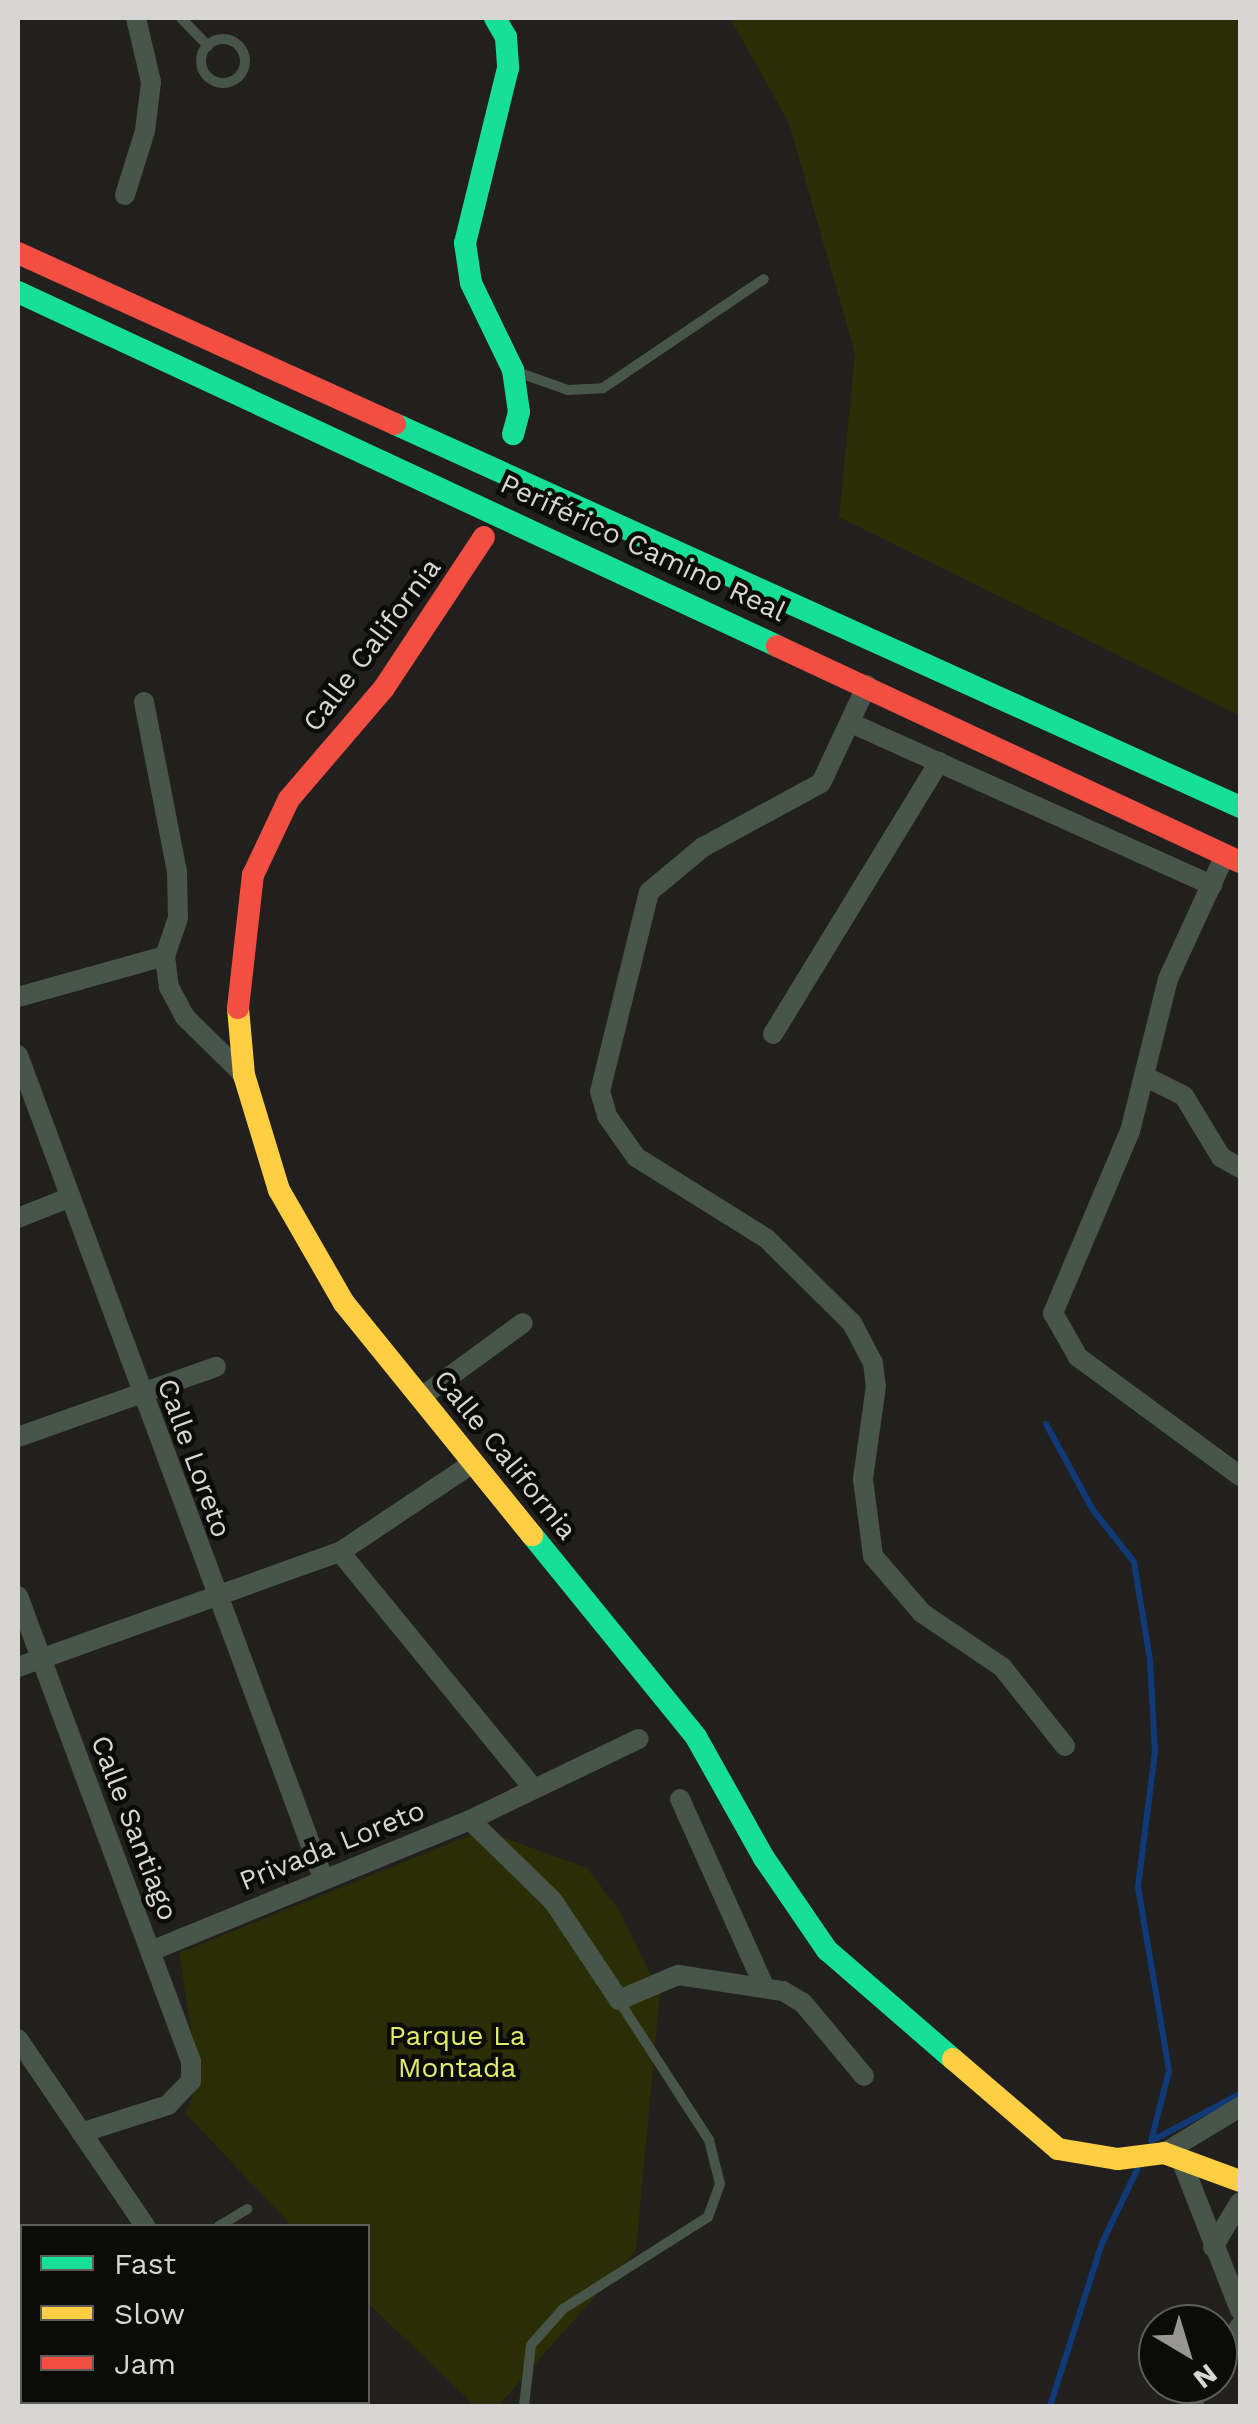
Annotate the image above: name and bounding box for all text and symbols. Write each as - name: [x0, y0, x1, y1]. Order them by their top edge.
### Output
- street label: Periférico Camino Real: [495, 467, 791, 629]
- street label: Calle California: [296, 552, 448, 738]
- street label: Calle California: [426, 1363, 584, 1547]
- street label: Calle Loreto: [150, 1374, 238, 1542]
- street label: Calle Santiago: [83, 1731, 185, 1925]
- street label: Privada Loreto: [234, 1793, 430, 1899]
- park label: Parque La Montada: [388, 2019, 526, 2085]
- legend: [20, 2224, 370, 2404]
- text: Fast: [114, 2246, 176, 2281]
- text: Slow: [114, 2296, 185, 2331]
- north arrow: [1138, 2304, 1238, 2404]
- text: Jam: [114, 2346, 176, 2381]
- text: N: [1187, 2357, 1224, 2396]

